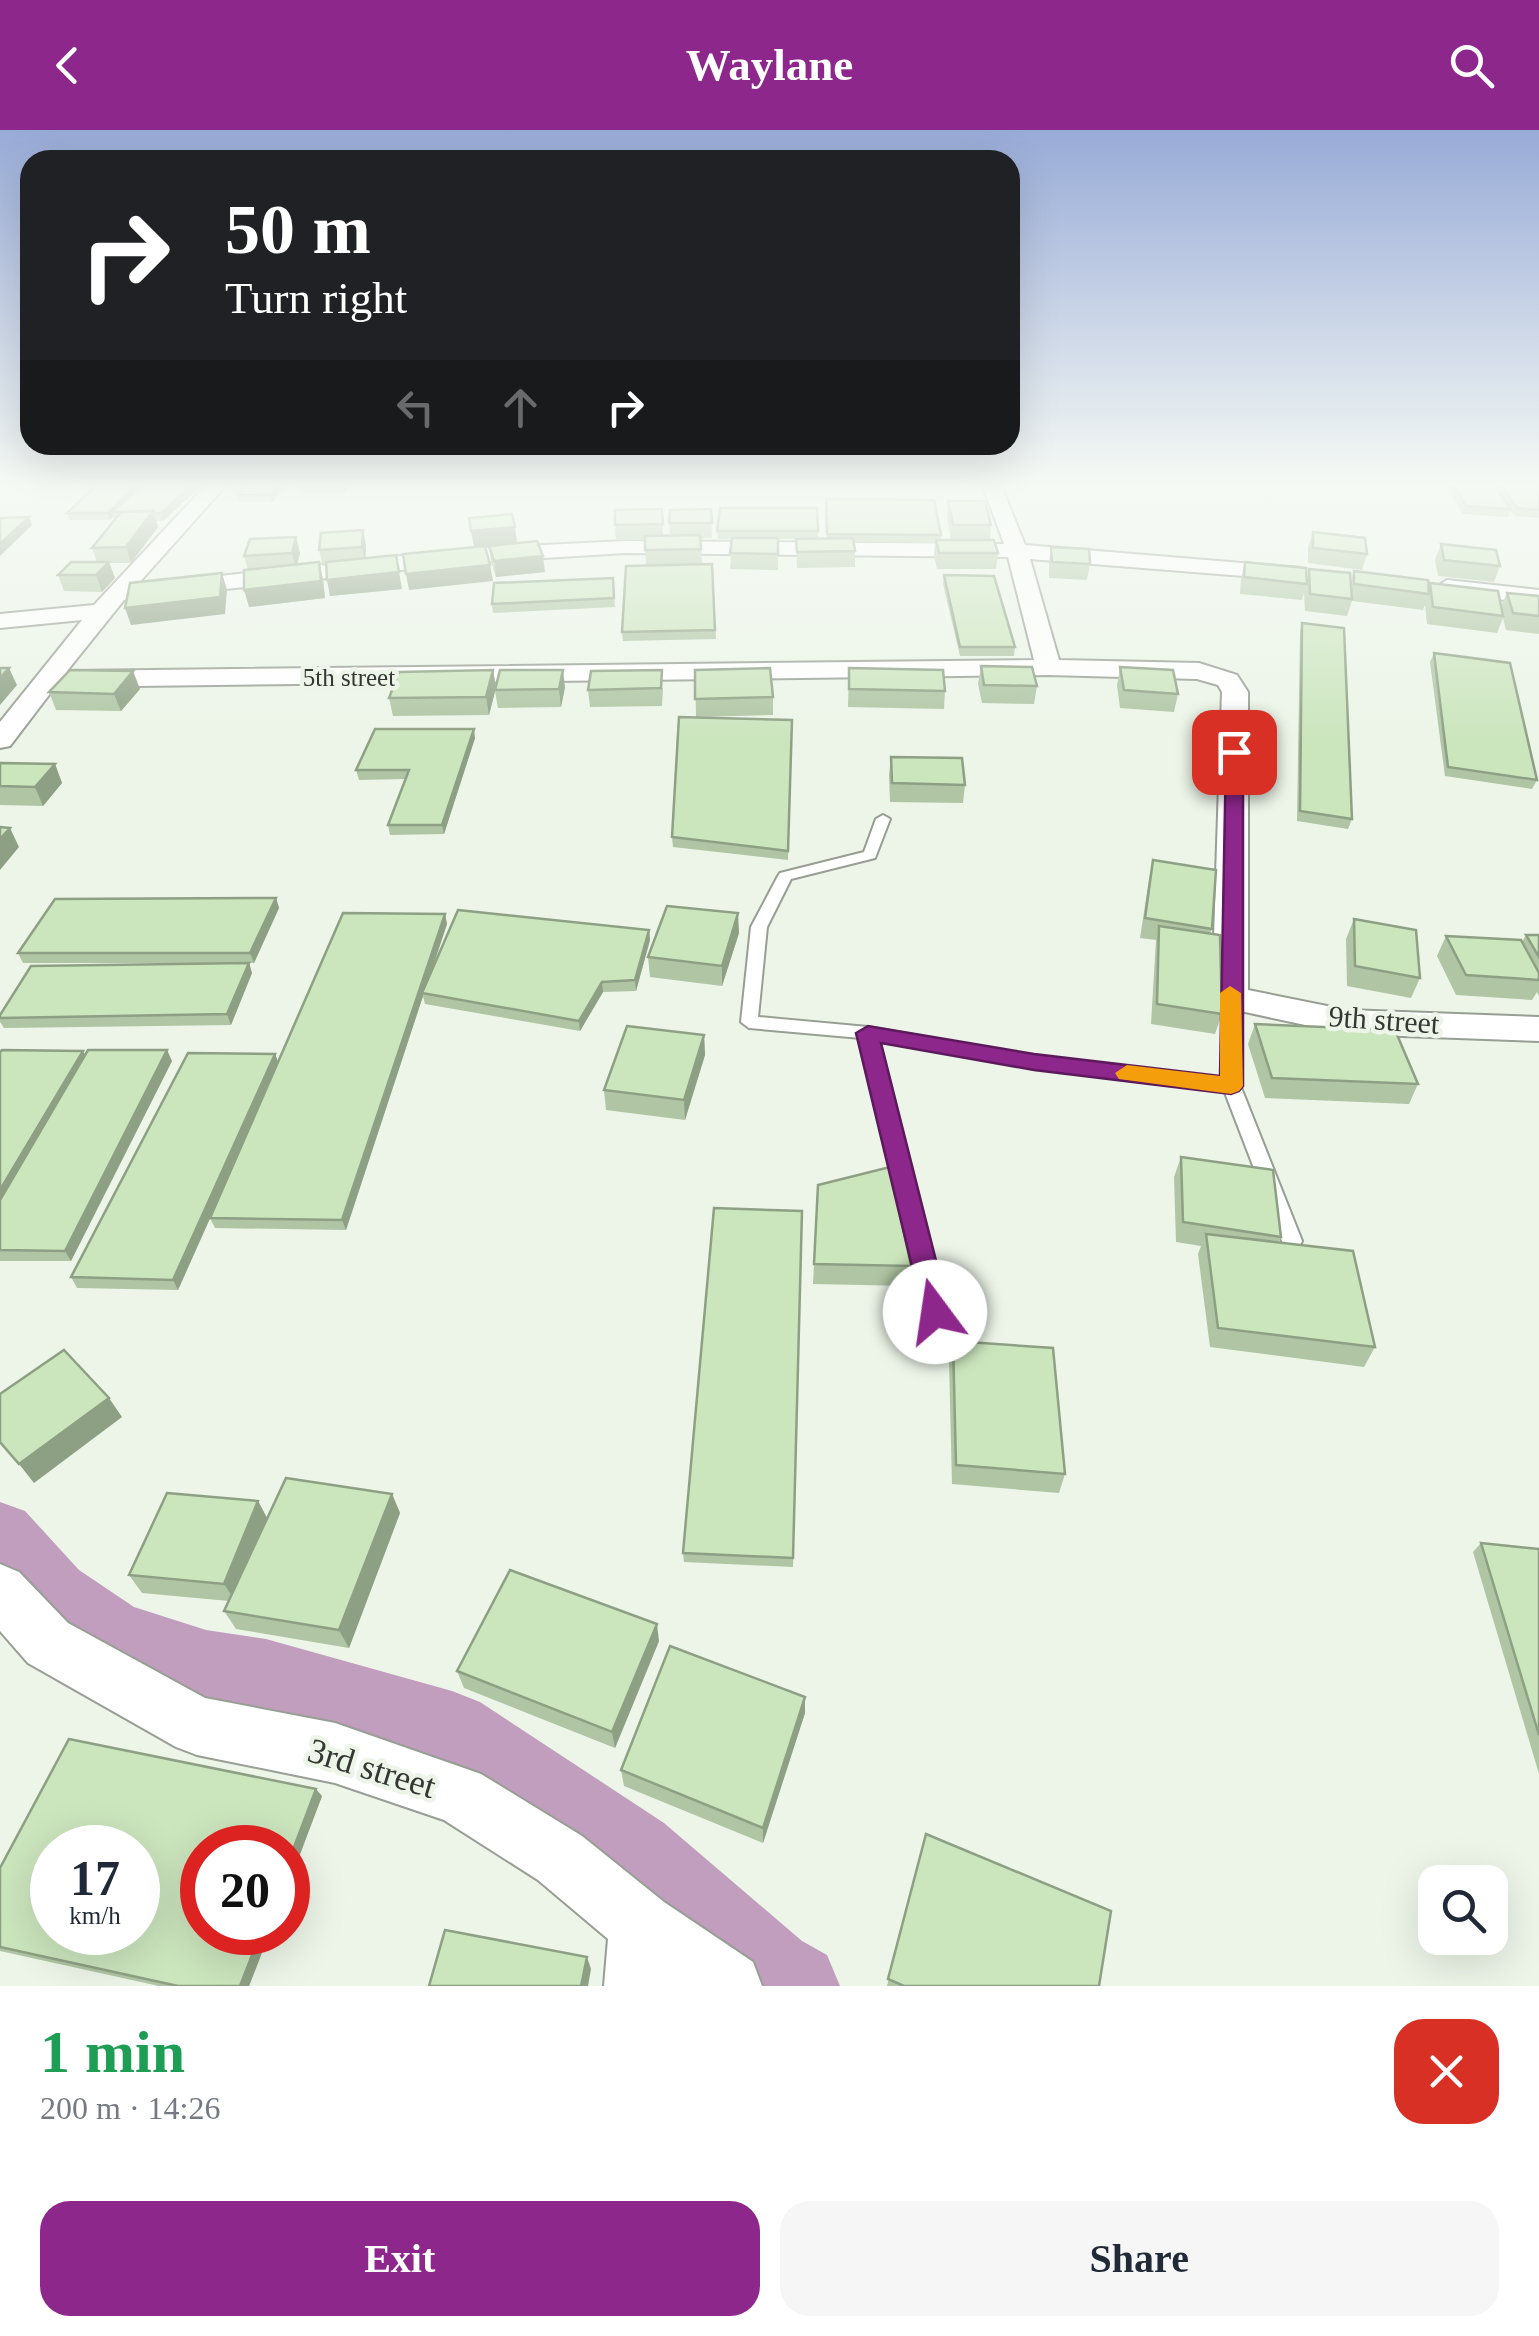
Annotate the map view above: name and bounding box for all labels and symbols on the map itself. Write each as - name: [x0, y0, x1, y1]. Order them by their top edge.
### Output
- street label: 5th street: [303, 664, 395, 691]
- pin: [1192, 710, 1277, 795]
- street label: 9th street: [1328, 999, 1441, 1040]
- position arrow: [883, 1260, 987, 1364]
- street label: 3rd street: [303, 1731, 441, 1806]
- speed limit sign: 20: [180, 1825, 310, 1955]

